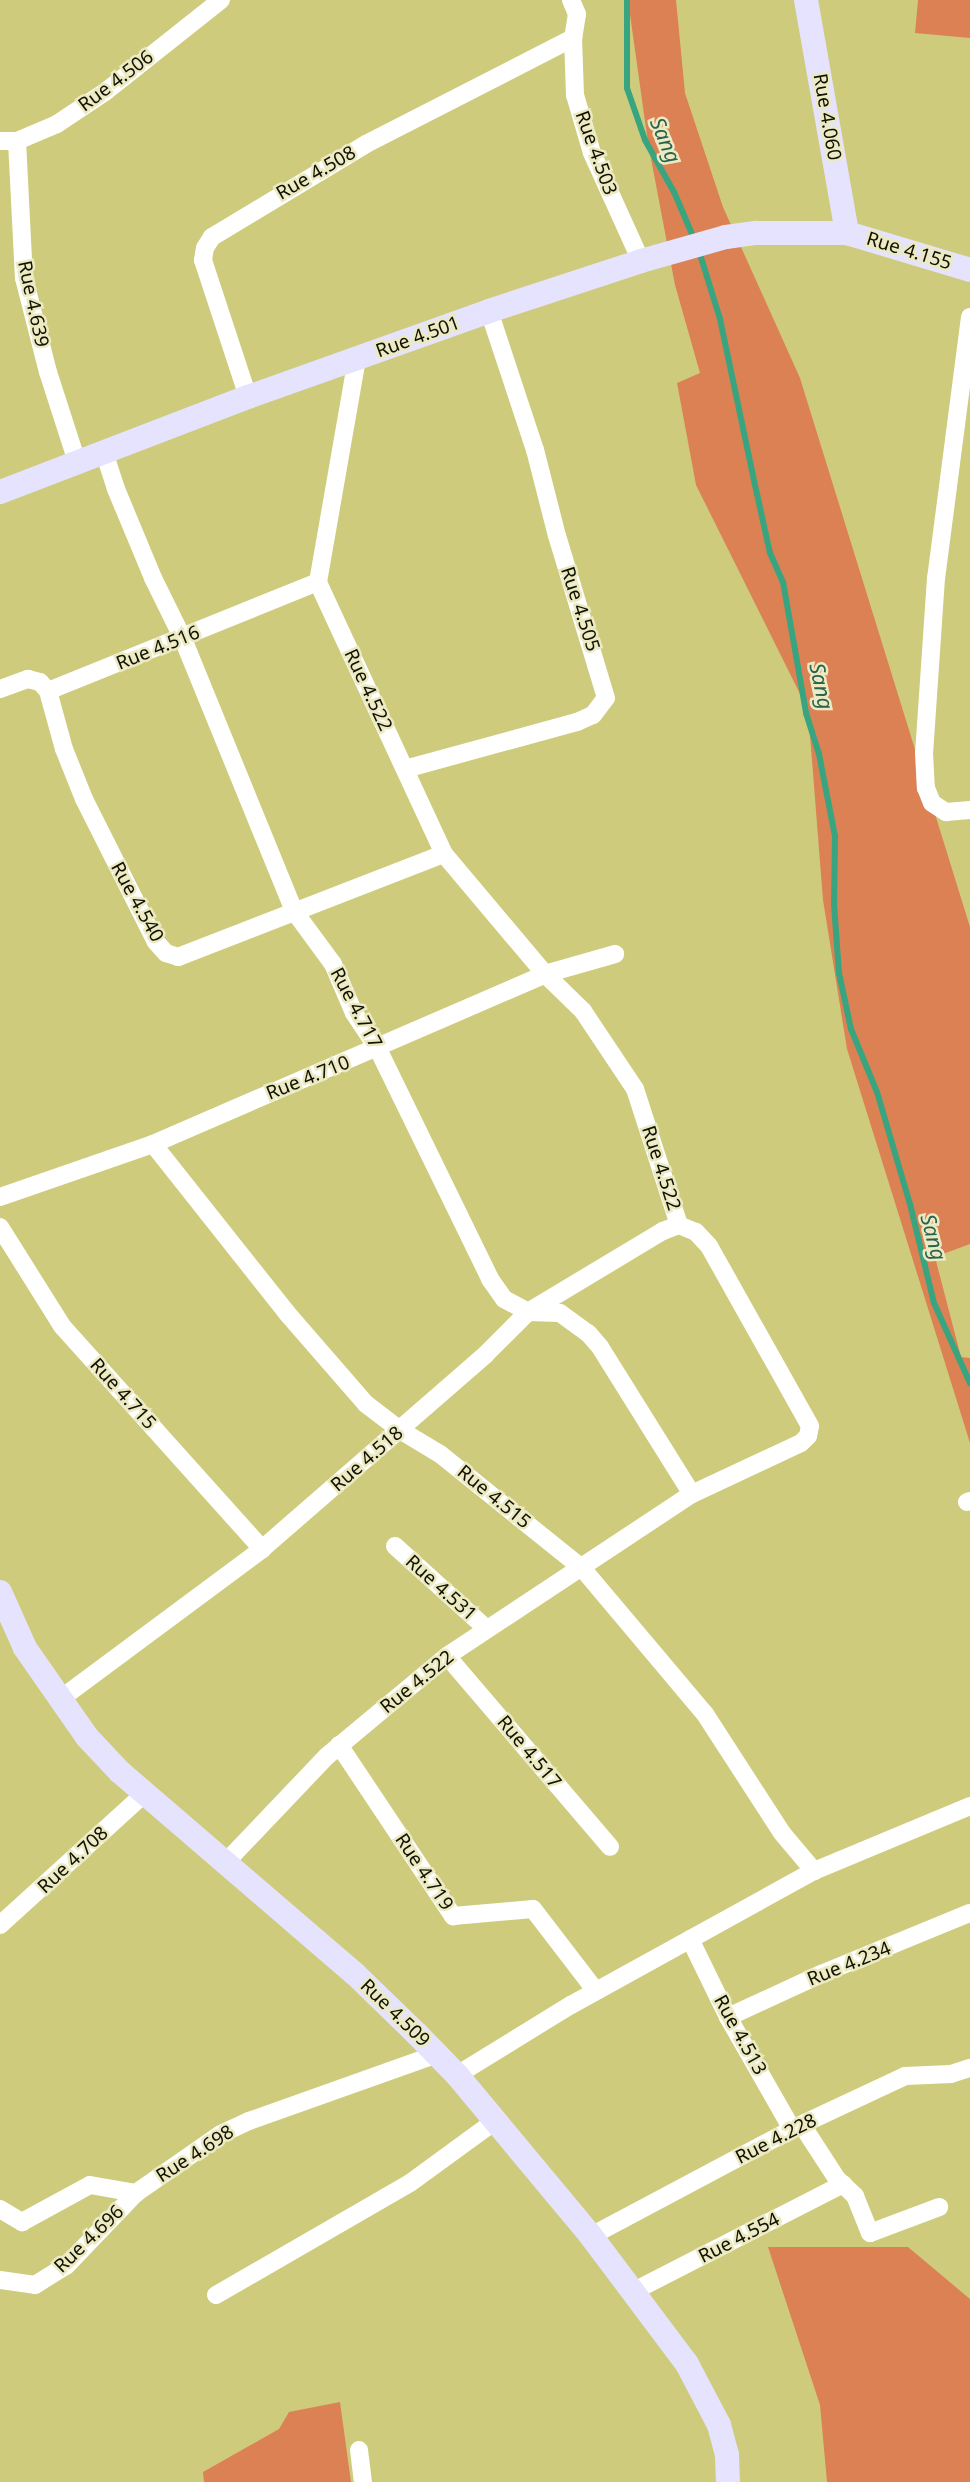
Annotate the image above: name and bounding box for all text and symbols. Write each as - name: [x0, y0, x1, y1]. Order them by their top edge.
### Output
- street label: Rue 4.506: [74, 45, 158, 117]
- street label: Rue 4.060: [808, 72, 846, 162]
- street label: Rue 4.503: [570, 108, 622, 198]
- water label: Sang: [645, 114, 687, 166]
- street label: Rue 4.508: [272, 141, 360, 205]
- street label: Rue 4.155: [864, 227, 954, 275]
- street label: Rue 4.639: [13, 259, 53, 349]
- street label: Rue 4.501: [373, 311, 463, 363]
- street label: Rue 4.505: [556, 564, 604, 654]
- street label: Rue 4.516: [113, 621, 203, 675]
- street label: Rue 4.522: [339, 645, 397, 735]
- water label: Sang: [805, 660, 839, 712]
- street label: Rue 4.540: [106, 858, 168, 946]
- street label: Rue 4.717: [325, 964, 387, 1052]
- street label: Rue 4.710: [263, 1051, 353, 1105]
- street label: Rue 4.522: [637, 1123, 685, 1213]
- water label: Sang: [916, 1211, 952, 1263]
- street label: Rue 4.715: [85, 1354, 161, 1434]
- street label: Rue 4.518: [326, 1422, 408, 1496]
- street label: Rue 4.515: [453, 1461, 535, 1533]
- street label: Rue 4.531: [401, 1550, 481, 1626]
- street label: Rue 4.522: [376, 1646, 458, 1718]
- street label: Rue 4.517: [492, 1711, 566, 1793]
- street label: Rue 4.708: [33, 1822, 113, 1898]
- street label: Rue 4.719: [390, 1829, 458, 1915]
- street label: Rue 4.234: [804, 1937, 894, 1991]
- street label: Rue 4.509: [356, 1974, 434, 2052]
- street label: Rue 4.513: [709, 1991, 771, 2079]
- street label: Rue 4.228: [732, 2109, 820, 2169]
- street label: Rue 4.698: [152, 2121, 238, 2187]
- street label: Rue 4.696: [50, 2200, 128, 2278]
- street label: Rue 4.554: [695, 2208, 783, 2268]

